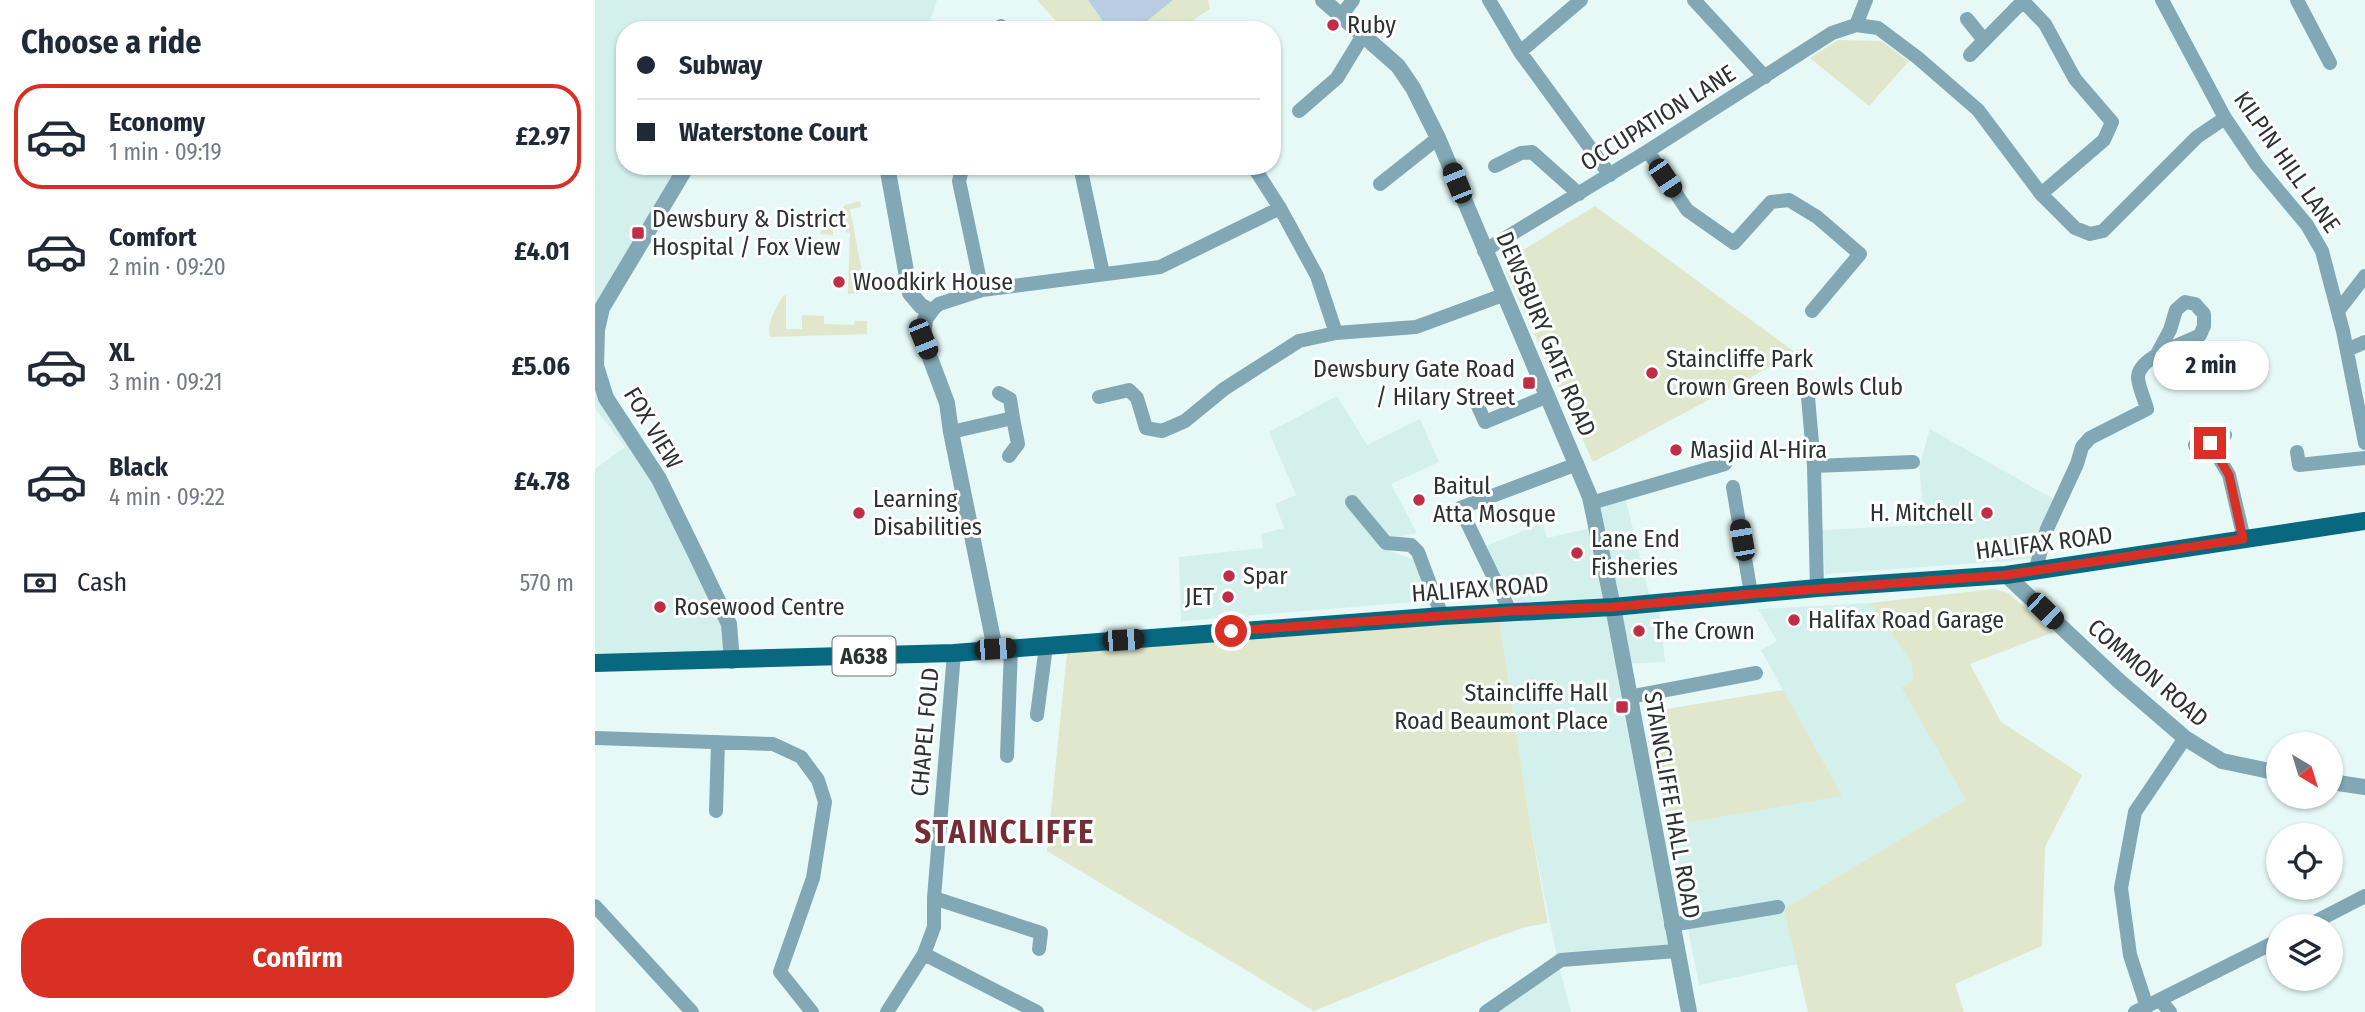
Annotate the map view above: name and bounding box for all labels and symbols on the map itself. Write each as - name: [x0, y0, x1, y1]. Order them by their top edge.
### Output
- place label: Ruby: [1347, 11, 1396, 39]
- marker: Ruby: [1325, 17, 1341, 33]
- street label: OCCUPATION LANE: [1575, 59, 1741, 177]
- street label: KILPIN HILL LANE: [2228, 86, 2346, 238]
- car: [1645, 155, 1686, 201]
- car: [1440, 160, 1475, 206]
- place label: Dewsbury & District Hospital / Fox View: [652, 205, 846, 261]
- marker: Dewsbury & District Hospital / Fox View: [630, 225, 646, 241]
- street label: DEWSBURY GATE ROAD: [1490, 227, 1602, 441]
- place label: Woodkirk House: [853, 268, 1013, 296]
- marker: Woodkirk House: [831, 274, 847, 290]
- car: [906, 316, 941, 362]
- callout: 2 min: [2152, 342, 2268, 390]
- place label: Staincliffe Park Crown Green Bowls Club: [1666, 345, 1903, 401]
- place label: Dewsbury Gate Road / Hilary Street: [1313, 355, 1515, 411]
- marker: Staincliffe Park Crown Green Bowls Club: [1644, 365, 1660, 381]
- marker: Dewsbury Gate Road / Hilary Street: [1521, 375, 1537, 391]
- street label: FOX VIEW: [618, 382, 688, 474]
- route end: [2194, 427, 2226, 459]
- place label: Masjid Al-Hira: [1690, 436, 1827, 464]
- marker: Masjid Al-Hira: [1668, 442, 1684, 458]
- place label: Baitul Atta Mosque: [1433, 472, 1556, 528]
- place label: Learning Disabilities: [873, 485, 982, 541]
- marker: Baitul Atta Mosque: [1411, 492, 1427, 508]
- place label: H. Mitchell: [1870, 499, 1973, 527]
- marker: Learning Disabilities: [851, 505, 867, 521]
- marker: H. Mitchell: [1979, 505, 1995, 521]
- car: [1729, 517, 1756, 563]
- street label: HALIFAX ROAD: [1974, 521, 2114, 565]
- place label: Lane End Fisheries: [1591, 525, 1680, 581]
- marker: Lane End Fisheries: [1569, 545, 1585, 561]
- place label: Spar: [1243, 562, 1288, 590]
- marker: Spar: [1221, 568, 1237, 584]
- street label: HALIFAX ROAD: [1410, 570, 1550, 608]
- place label: JET: [1185, 583, 1214, 611]
- marker: JET: [1220, 589, 1236, 605]
- car: [2023, 589, 2068, 633]
- place label: Rosewood Centre: [674, 593, 845, 621]
- marker: Rosewood Centre: [652, 599, 668, 615]
- place label: Halifax Road Garage: [1808, 606, 2004, 634]
- marker: Halifax Road Garage: [1786, 612, 1802, 628]
- street label: COMMON ROAD: [2082, 613, 2214, 733]
- route start: [1215, 615, 1247, 647]
- place label: The Crown: [1653, 617, 1755, 645]
- marker: The Crown: [1631, 623, 1647, 639]
- car: [1102, 628, 1145, 652]
- road number: A638: [833, 636, 895, 676]
- car: [974, 637, 1017, 661]
- street label: CHAPEL FOLD: [905, 666, 945, 798]
- place label: Staincliffe Hall Road Beaumont Place: [1394, 679, 1608, 735]
- street label: STAINCLIFFE HALL ROAD: [1638, 689, 1706, 921]
- marker: Staincliffe Hall Road Beaumont Place: [1614, 699, 1630, 715]
- north arrow: [2266, 732, 2343, 808]
- district label: STAINCLIFFE: [915, 813, 1095, 851]

